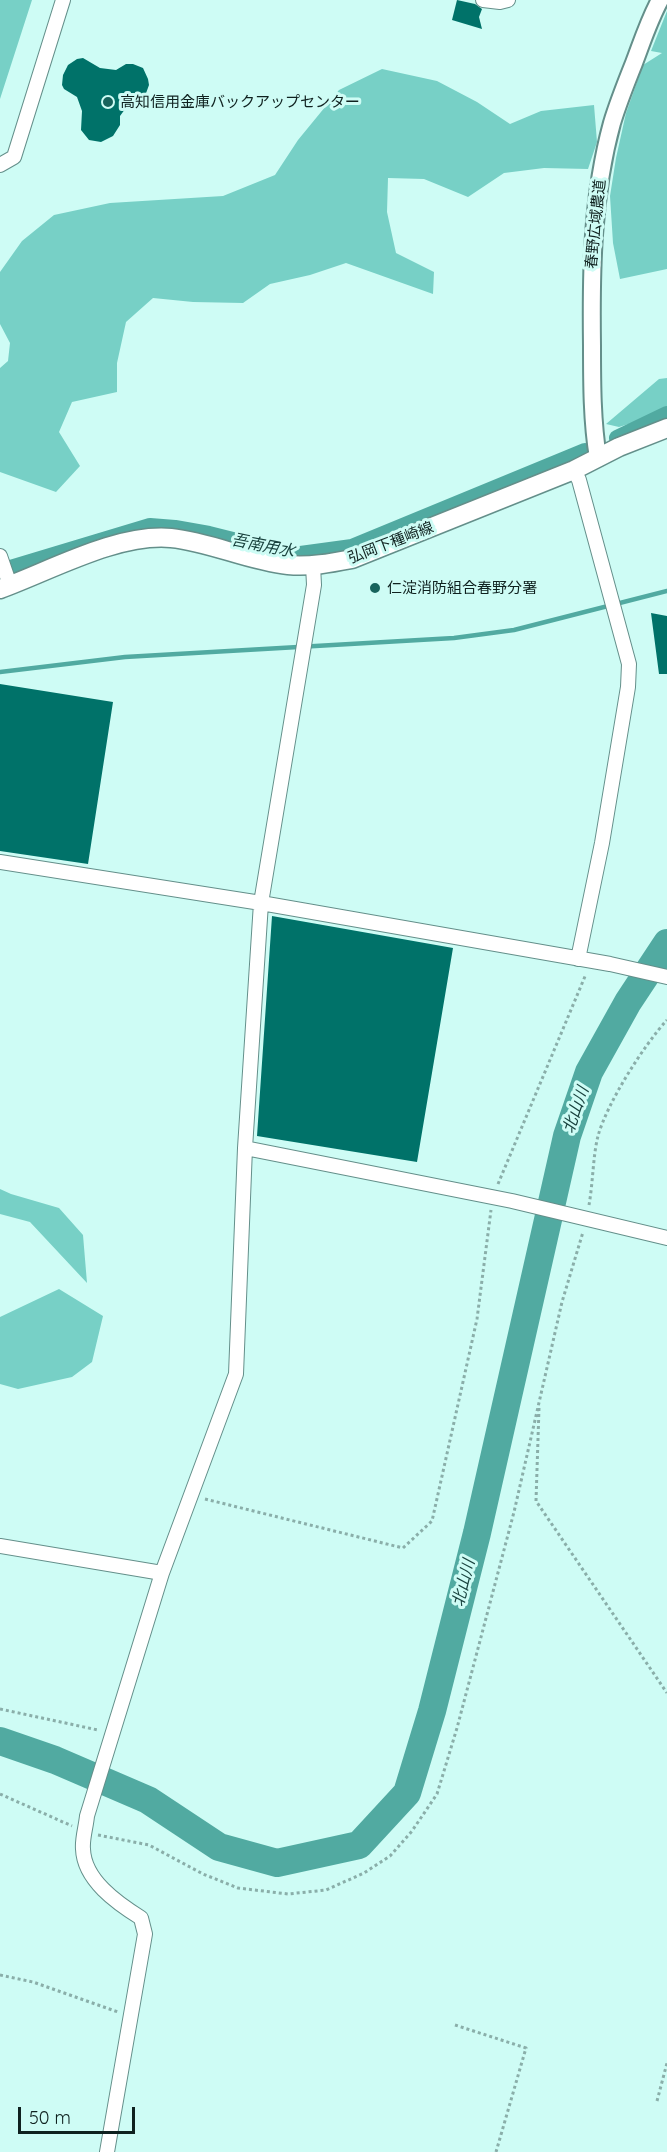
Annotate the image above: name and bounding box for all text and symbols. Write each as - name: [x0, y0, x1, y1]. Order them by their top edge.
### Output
- place label: 高知信用金庫バックアップセンター: [120, 93, 360, 111]
- marker: 高知信用金庫バックアップセンター: [101, 95, 115, 109]
- street label: 春野広域農道: [582, 178, 610, 270]
- street label: 弘岡下種崎線: [346, 518, 436, 568]
- water label: 吾南用水: [230, 530, 296, 562]
- place label: 仁淀消防組合春野分署: [387, 579, 537, 597]
- marker: 仁淀消防組合春野分署: [368, 581, 382, 595]
- water label: 北山川: [559, 1084, 593, 1136]
- water label: 北山川: [449, 1557, 479, 1609]
- scale bar: [21, 2095, 138, 2133]
- text: 50 m: [29, 2106, 71, 2129]

